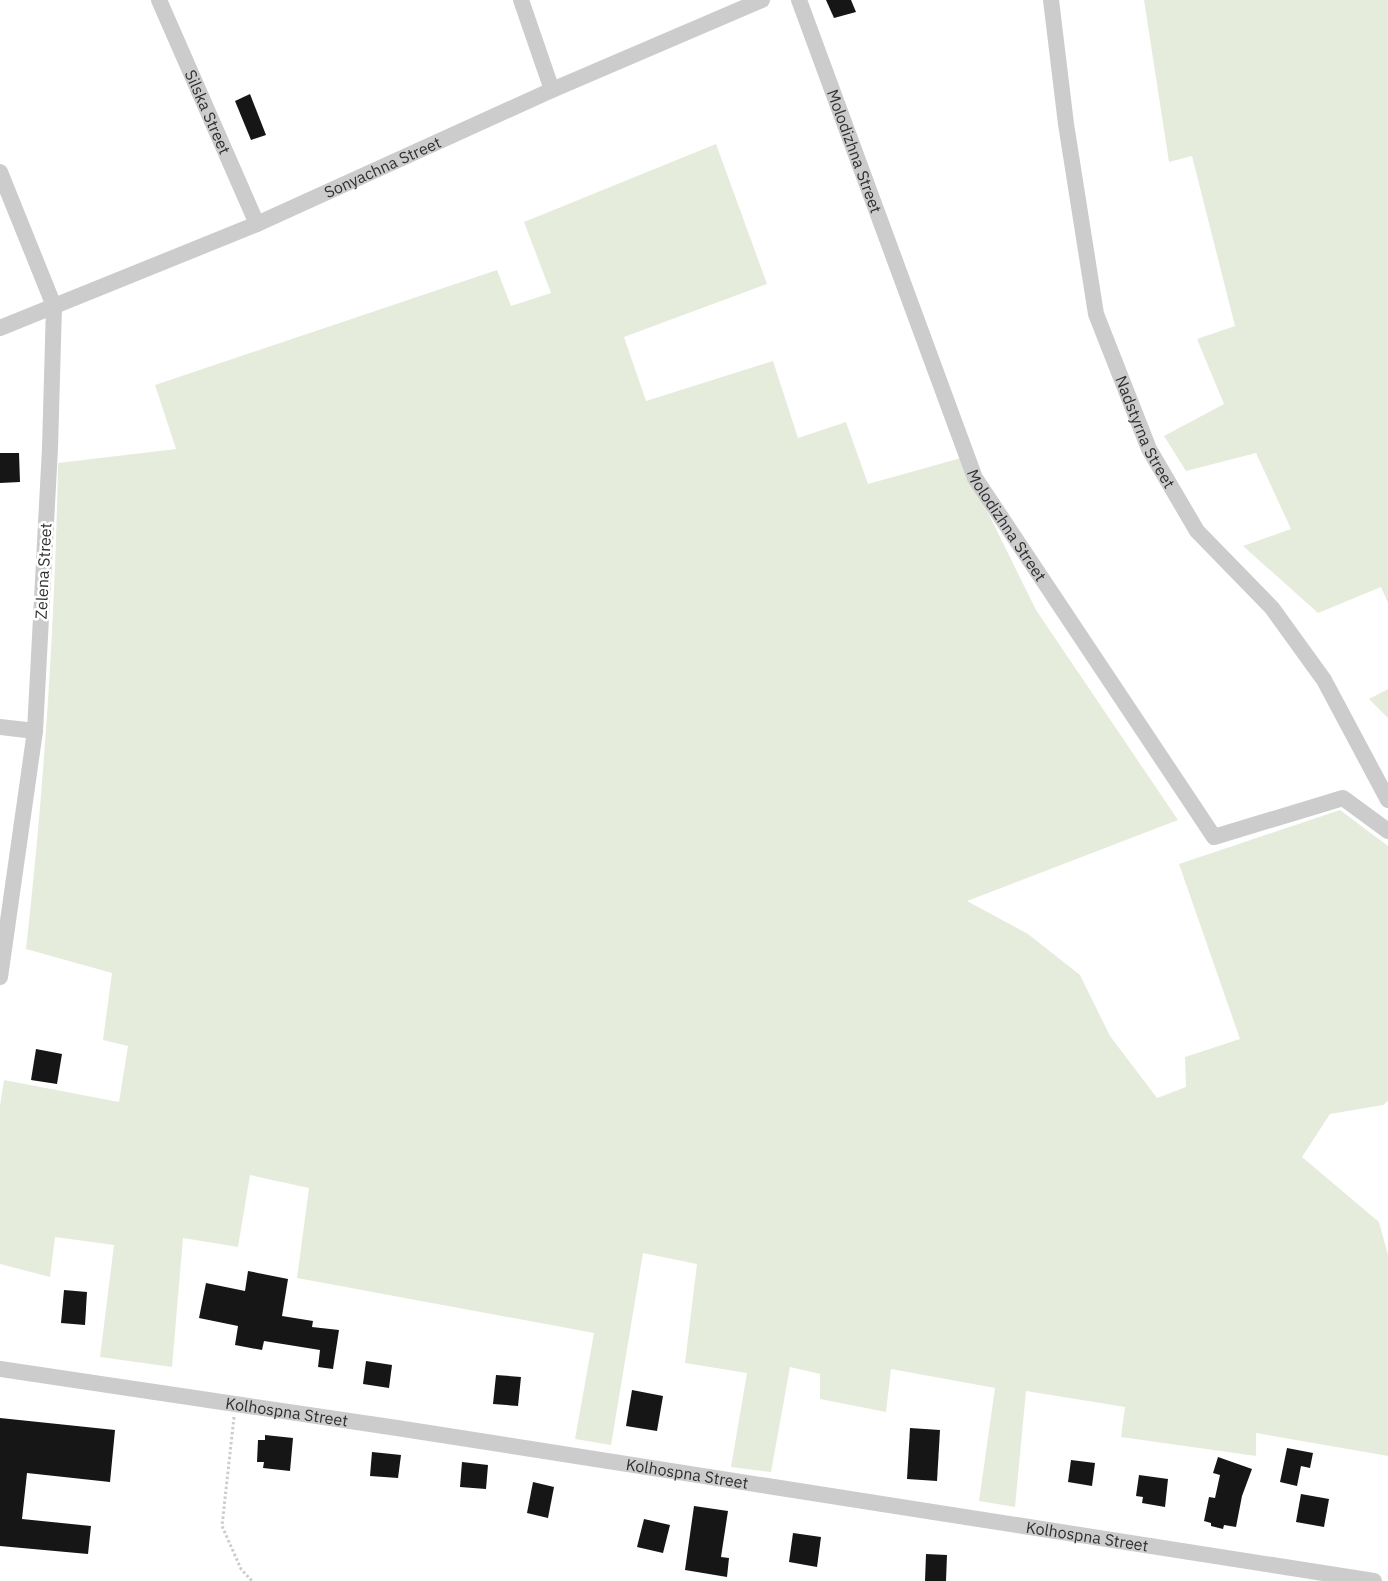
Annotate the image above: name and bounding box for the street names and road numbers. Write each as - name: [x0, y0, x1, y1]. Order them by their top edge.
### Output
- street label: Silska Street: [181, 66, 235, 157]
- street label: Molodizhna Street: [823, 86, 887, 216]
- street label: Sonyachna Street: [321, 132, 444, 202]
- street label: Nadstyrna Street: [1111, 373, 1180, 492]
- street label: Molodizhna Street: [963, 466, 1051, 585]
- street label: Zelena Street: [30, 522, 56, 620]
- street label: Kolhospna Street: [224, 1393, 349, 1431]
- street label: Kolhospna Street: [625, 1454, 750, 1493]
- street label: Kolhospna Street: [1025, 1517, 1150, 1556]

